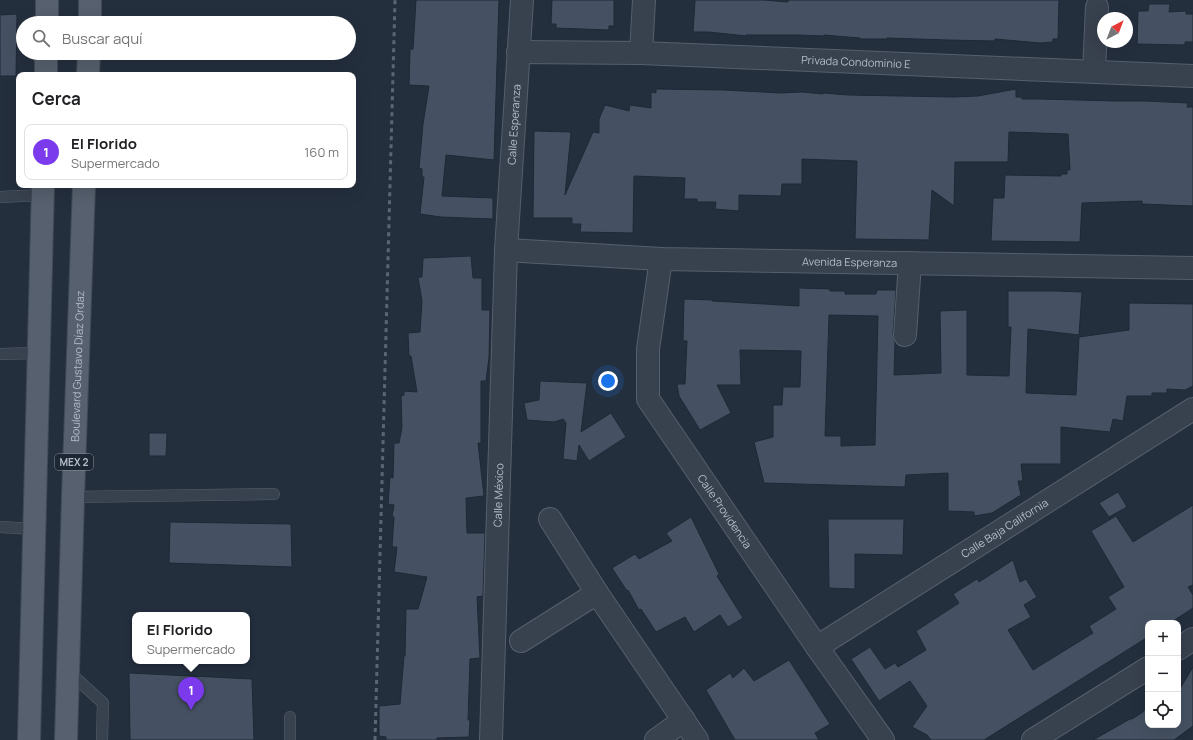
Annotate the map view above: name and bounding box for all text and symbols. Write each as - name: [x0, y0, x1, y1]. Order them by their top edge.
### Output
- north arrow: [1097, 12, 1133, 48]
- search box: [16, 16, 356, 60]
- icon: search: [30, 27, 52, 49]
- text: Buscar aquí: [62, 28, 143, 49]
- street label: Privada Condominio E: [801, 52, 911, 71]
- street label: Calle Esperanza: [503, 84, 524, 165]
- text: Cerca: [32, 87, 81, 110]
- text: El Florido: [71, 133, 137, 154]
- text: 1: [43, 143, 49, 161]
- text: 160 m: [304, 143, 339, 161]
- text: Supermercado: [71, 154, 160, 172]
- street label: Avenida Esperanza: [802, 253, 897, 270]
- street label: Boulevard Gustavo Díaz Ordaz: [67, 290, 87, 442]
- your location: [598, 371, 618, 391]
- road number: MEX 2: [55, 454, 93, 470]
- street label: Calle México: [490, 462, 506, 527]
- street label: Calle Providencia: [694, 471, 756, 551]
- street label: Calle Baja California: [958, 495, 1051, 561]
- popup: [132, 612, 250, 664]
- text: El Florido: [147, 619, 213, 640]
- map controls: [1145, 620, 1181, 728]
- button: +: [1145, 620, 1181, 656]
- text: Supermercado: [147, 640, 235, 658]
- button: −: [1145, 656, 1181, 692]
- pin: 1: [178, 677, 204, 710]
- button: locate: [1145, 692, 1181, 728]

